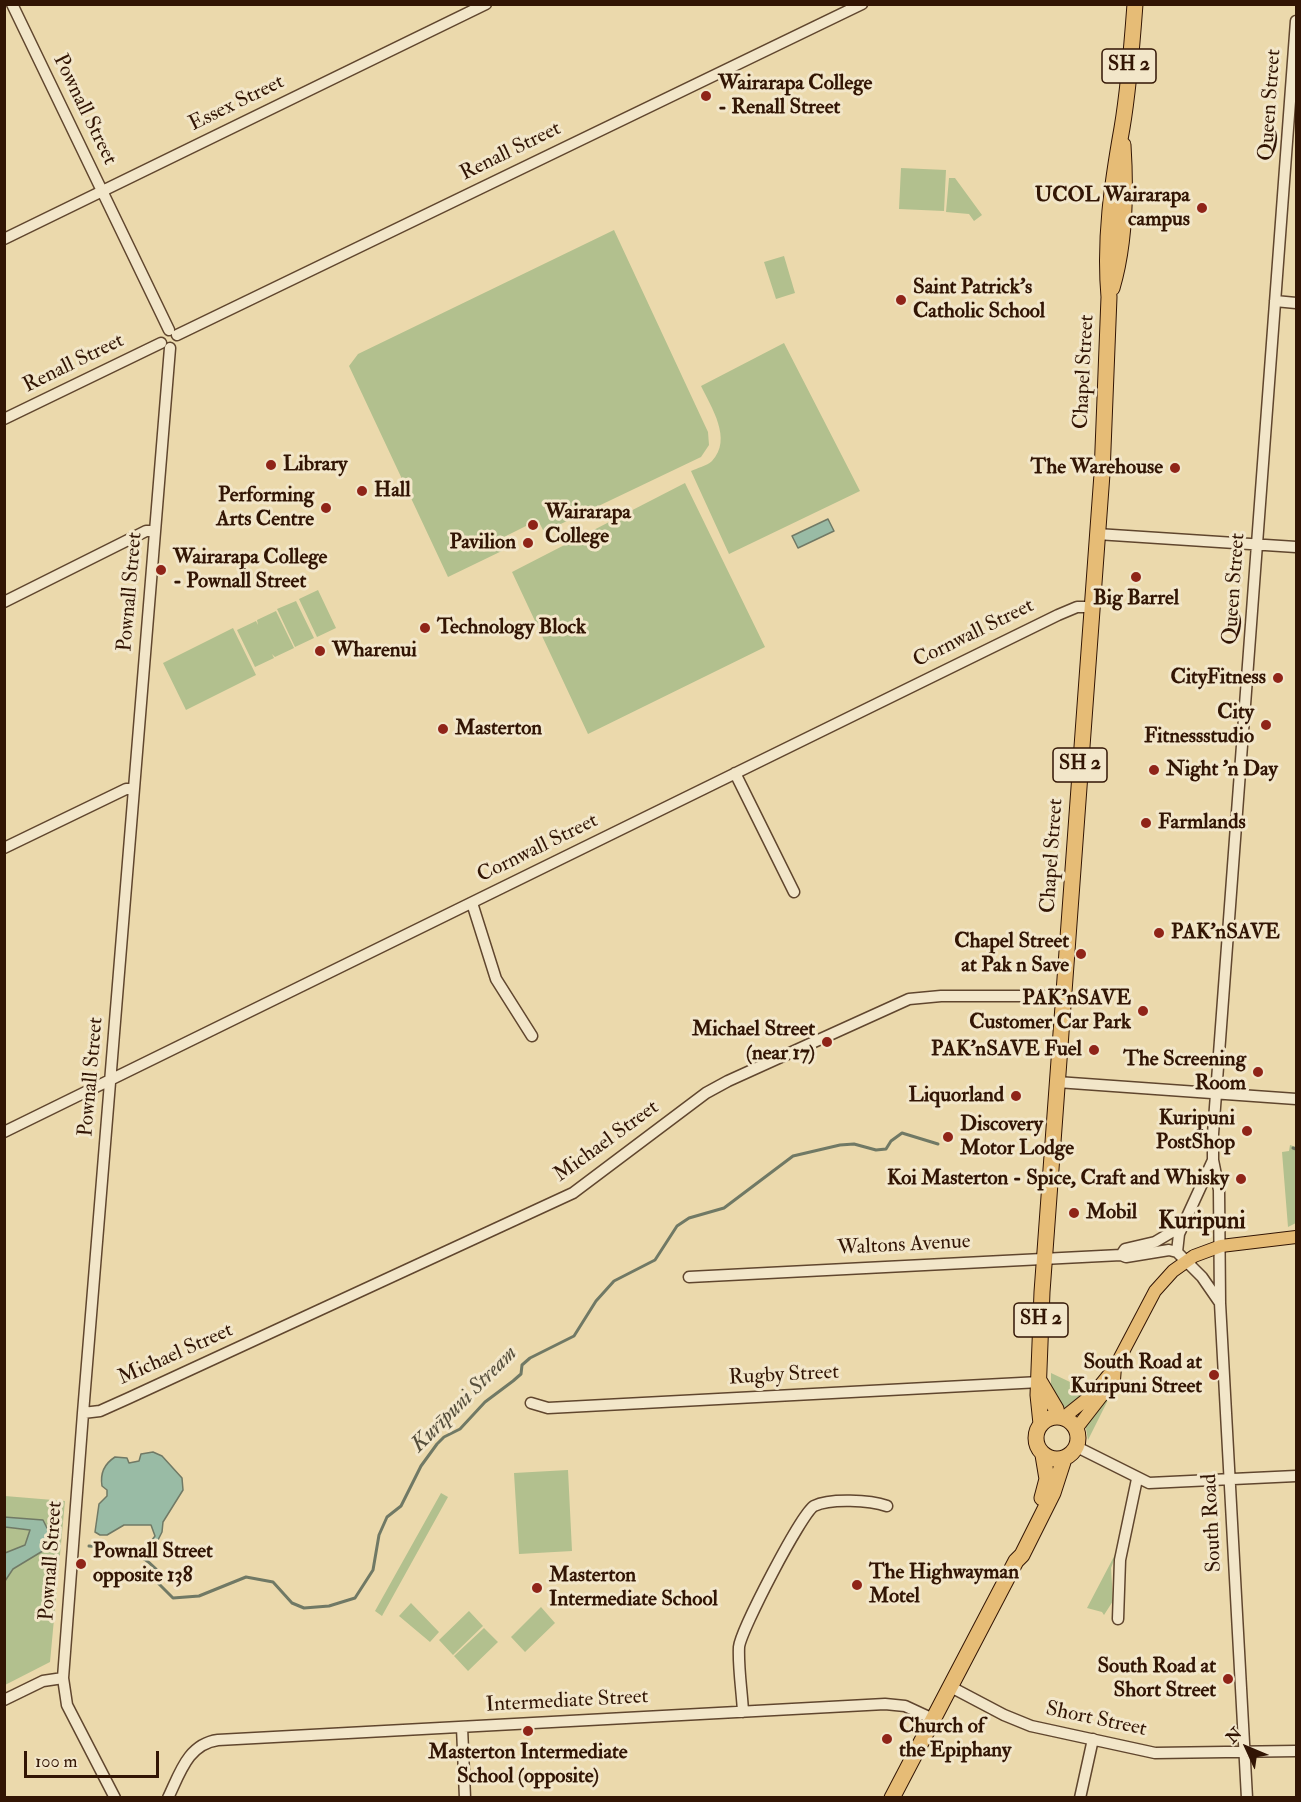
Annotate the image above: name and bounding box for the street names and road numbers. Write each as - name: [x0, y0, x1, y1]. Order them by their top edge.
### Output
- street label: Queen Street: [1255, 48, 1287, 162]
- road number: SH 2: [1102, 49, 1156, 83]
- street label: Pownall Street: [46, 51, 122, 169]
- street label: Essex Street: [185, 70, 289, 138]
- street label: Renall Street: [457, 117, 565, 187]
- street label: Chapel Street: [1069, 314, 1101, 430]
- street label: Renall Street: [20, 329, 128, 399]
- street label: Pownall Street: [113, 531, 149, 653]
- street label: Queen Street: [1219, 532, 1251, 646]
- street label: Cornwall Street: [910, 594, 1038, 674]
- road number: SH 2: [1053, 748, 1107, 782]
- street label: Chapel Street: [1036, 798, 1070, 914]
- street label: Cornwall Street: [474, 809, 602, 889]
- street label: Pownall Street: [74, 1016, 110, 1138]
- street label: Michael Street: [550, 1096, 664, 1188]
- street label: Waltons Avenue: [837, 1230, 971, 1262]
- road number: SH 2: [1014, 1303, 1068, 1337]
- street label: Michael Street: [115, 1318, 237, 1392]
- street label: Rugby Street: [728, 1361, 840, 1391]
- street label: South Road: [1198, 1473, 1228, 1573]
- street label: Pownall Street: [35, 1500, 69, 1622]
- street label: Intermediate Street: [485, 1685, 649, 1719]
- street label: Short Street: [1043, 1697, 1149, 1743]

